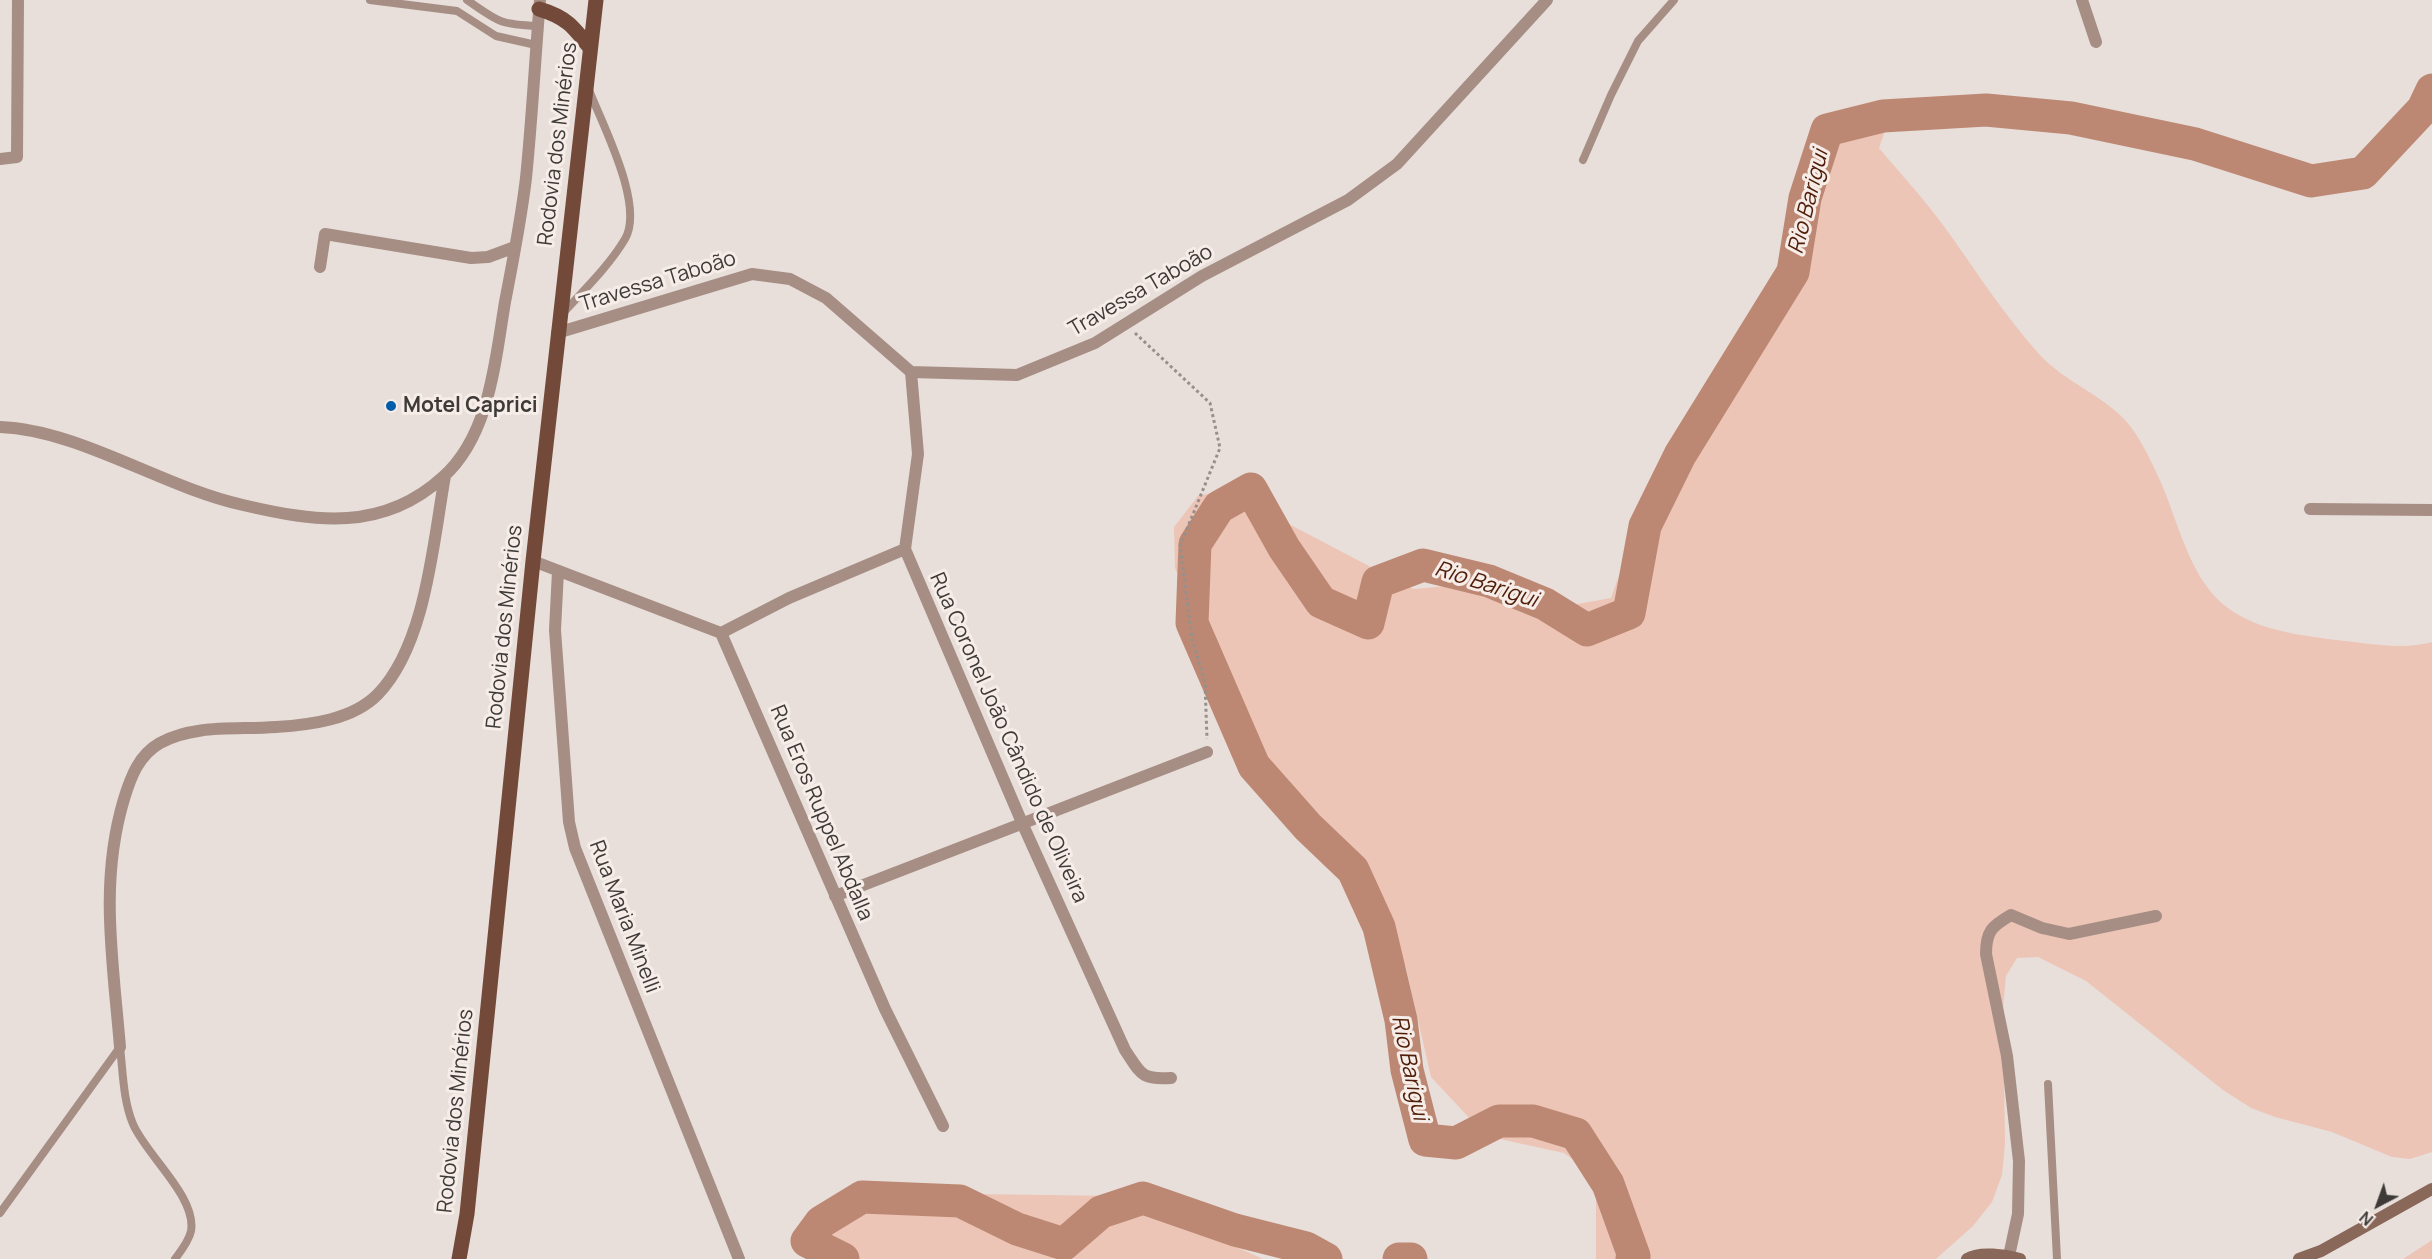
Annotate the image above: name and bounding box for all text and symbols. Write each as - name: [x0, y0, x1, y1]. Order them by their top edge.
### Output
- street label: Rodovia dos Minérios: [533, 41, 583, 247]
- water label: Rio Barigui: [1783, 147, 1835, 257]
- street label: Travessa Taboão: [1065, 240, 1217, 342]
- street label: Travessa Taboão: [577, 246, 739, 318]
- place label: Motel Caprici: [403, 393, 538, 419]
- marker: Motel Caprici: [384, 399, 398, 413]
- street label: Rodovia dos Minérios: [482, 524, 528, 730]
- water label: Rio Barigui: [1431, 556, 1541, 614]
- street label: Rua Coronel João Cândido de Oliveira: [924, 569, 1092, 907]
- street label: Rua Eros Ruppel Abdalla: [764, 701, 878, 925]
- street label: Rua Maria Minelli: [583, 837, 665, 997]
- street label: Rodovia dos Minérios: [433, 1008, 479, 1214]
- water label: Rio Barigui: [1385, 1013, 1433, 1123]
- north arrow: [2348, 1175, 2408, 1235]
- text: N: [2355, 1207, 2378, 1231]

